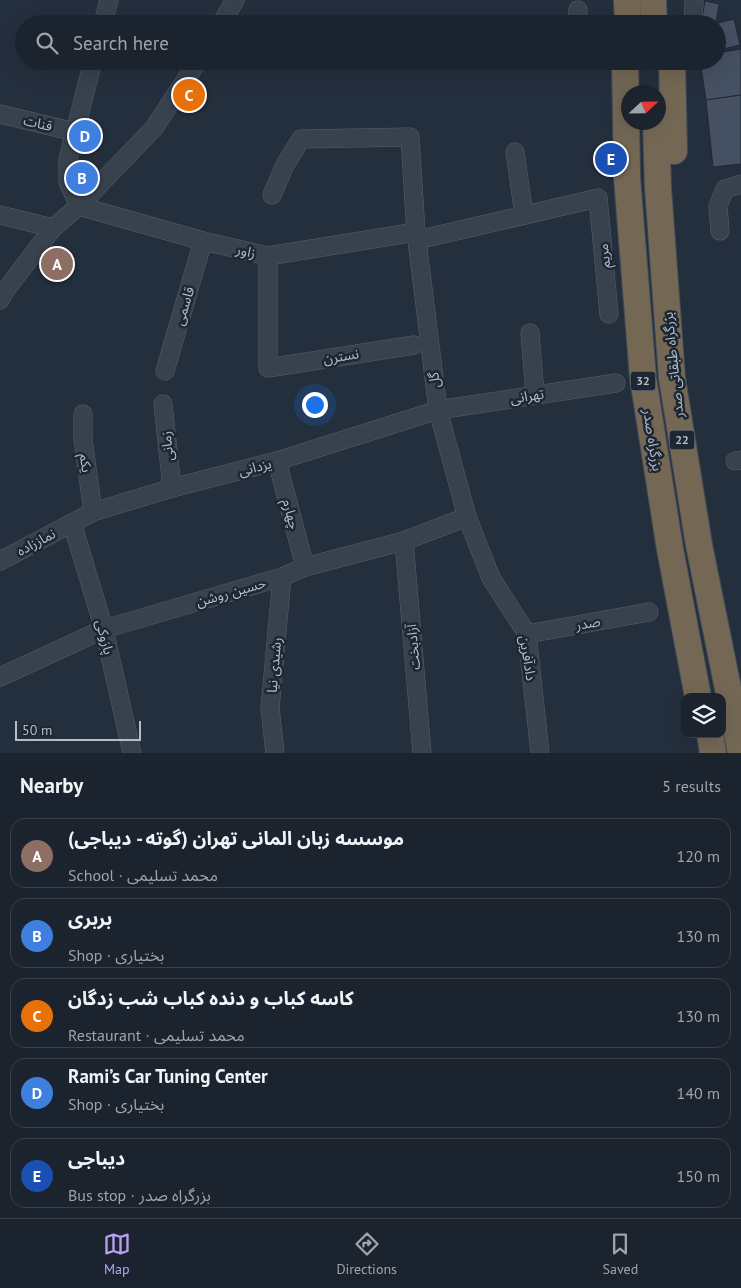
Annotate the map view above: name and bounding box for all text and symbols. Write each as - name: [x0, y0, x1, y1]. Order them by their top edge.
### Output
- search box: [15, 15, 726, 70]
- icon: search: [33, 29, 61, 57]
- text: Search here: [73, 31, 169, 55]
- pin: C: [173, 76, 205, 114]
- north arrow: [621, 85, 666, 130]
- street label: قنات: [22, 111, 54, 135]
- pin: D: [69, 117, 101, 155]
- pin: E: [595, 140, 627, 178]
- pin: B: [66, 159, 98, 197]
- street label: زاور: [233, 240, 258, 262]
- street label: مریم: [594, 243, 616, 269]
- pin: A: [41, 245, 73, 283]
- street label: قاسمی: [170, 284, 198, 328]
- street label: بزرگراه طبقاتی صدر: [658, 311, 688, 420]
- street label: نسترن: [322, 344, 360, 368]
- street label: گل: [424, 371, 444, 389]
- road number: 32: [630, 372, 656, 391]
- street label: تهرانی: [509, 384, 545, 408]
- your location: [302, 392, 328, 418]
- street label: بزرگراه صدر: [639, 407, 667, 473]
- street label: زمانی: [156, 430, 178, 462]
- road number: 22: [670, 430, 694, 450]
- street label: یکم: [74, 452, 96, 474]
- street label: یزدانی: [237, 454, 273, 480]
- street label: چهارم: [276, 497, 304, 532]
- street label: نماززاده: [13, 524, 59, 560]
- street label: حسین روشن: [194, 573, 268, 611]
- street label: صدر: [573, 612, 602, 634]
- street label: پازوکی: [91, 617, 118, 657]
- street label: آزادبخت: [402, 622, 424, 671]
- street label: دادآفرین: [516, 634, 541, 682]
- street label: رشیدی نیا: [263, 636, 285, 694]
- map controls: [681, 693, 726, 738]
- button: layers: [681, 693, 726, 738]
- scale bar: [15, 718, 141, 741]
- text: 50 m: [22, 721, 52, 739]
- text: Nearby: [20, 772, 83, 799]
- text: 5 results: [662, 776, 721, 796]
- text: موسسه زبان المانی تهران (گوته - دیباجی): [68, 826, 404, 850]
- text: A: [32, 846, 42, 866]
- text: 120 m: [677, 846, 720, 866]
- text: School · محمد تسلیمی: [68, 865, 218, 885]
- text: بربری: [68, 906, 112, 930]
- text: B: [32, 926, 42, 946]
- text: 130 m: [677, 926, 720, 946]
- text: Shop · بختیاری: [68, 945, 164, 965]
- text: کاسه کباب و دنده کباب شب زدگان: [68, 986, 354, 1010]
- text: C: [33, 1006, 41, 1026]
- text: 130 m: [677, 1006, 720, 1026]
- text: Restaurant · محمد تسلیمی: [68, 1025, 245, 1045]
- text: Rami’s Car Tuning Center: [68, 1064, 268, 1088]
- text: D: [32, 1083, 42, 1103]
- text: 140 m: [677, 1083, 720, 1103]
- text: Shop · بختیاری: [68, 1094, 164, 1114]
- text: دیباجی: [68, 1146, 125, 1170]
- text: E: [33, 1166, 41, 1186]
- text: 150 m: [677, 1166, 720, 1186]
- text: Bus stop · بزرگراه صدر: [68, 1185, 211, 1205]
- tab: Map: [103, 1230, 131, 1278]
- tab: Directions: [336, 1230, 397, 1278]
- tab: Saved: [603, 1230, 638, 1278]

